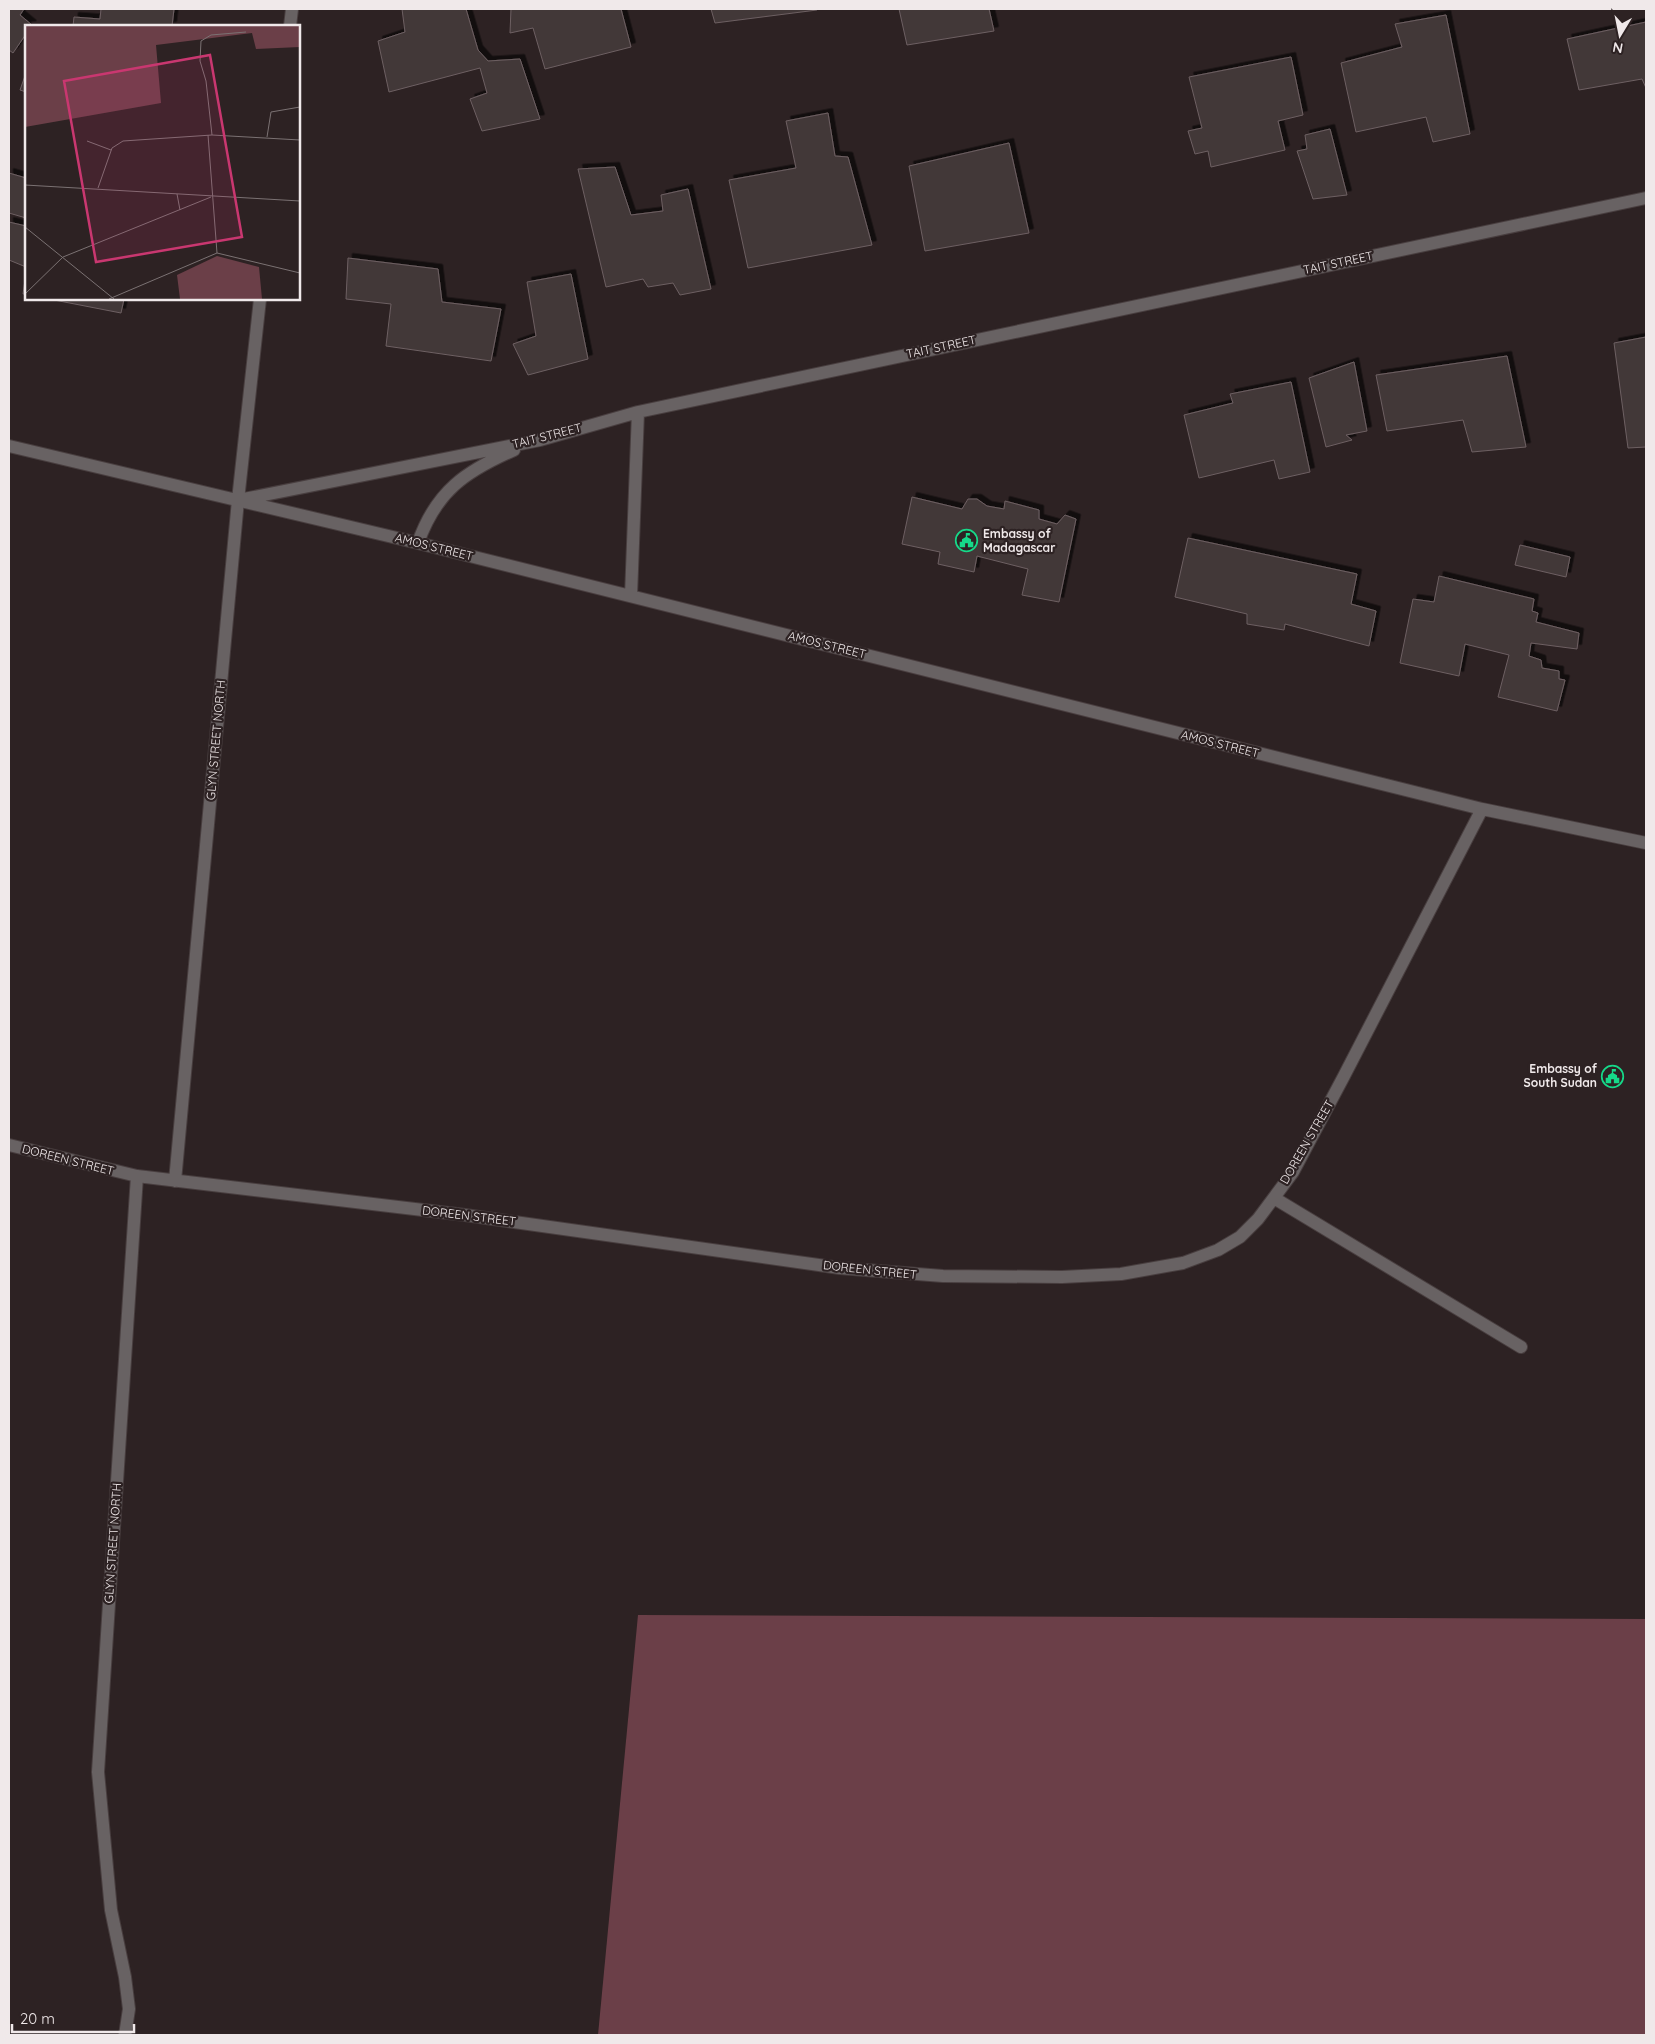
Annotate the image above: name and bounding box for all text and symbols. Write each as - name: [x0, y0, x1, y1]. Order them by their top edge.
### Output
- north arrow: [1595, 10, 1645, 60]
- inset map: [25, 25, 300, 300]
- text: N: [1611, 38, 1624, 58]
- street label: TAIT STREET: [1302, 248, 1374, 277]
- street label: TAIT STREET: [905, 332, 977, 361]
- street label: TAIT STREET: [511, 420, 583, 451]
- place label: Embassy of Madagascar: [983, 526, 1055, 555]
- public building icon: Embassy of Madagascar: [955, 529, 979, 553]
- street label: AMOS STREET: [394, 530, 475, 563]
- street label: AMOS STREET: [787, 628, 868, 661]
- street label: GLYN STREET NORTH: [203, 679, 228, 801]
- street label: AMOS STREET: [1180, 727, 1261, 760]
- place label: Embassy of South Sudan: [1524, 1061, 1598, 1090]
- public building icon: Embassy of South Sudan: [1601, 1064, 1625, 1088]
- street label: DOREEN STREET: [1276, 1097, 1337, 1186]
- street label: DOREEN STREET: [20, 1141, 116, 1178]
- street label: DOREEN STREET: [421, 1202, 517, 1229]
- street label: DOREEN STREET: [822, 1257, 918, 1282]
- street label: GLYN STREET NORTH: [101, 1482, 124, 1604]
- scale bar: [12, 2002, 135, 2034]
- text: 20 m: [20, 2009, 55, 2028]

